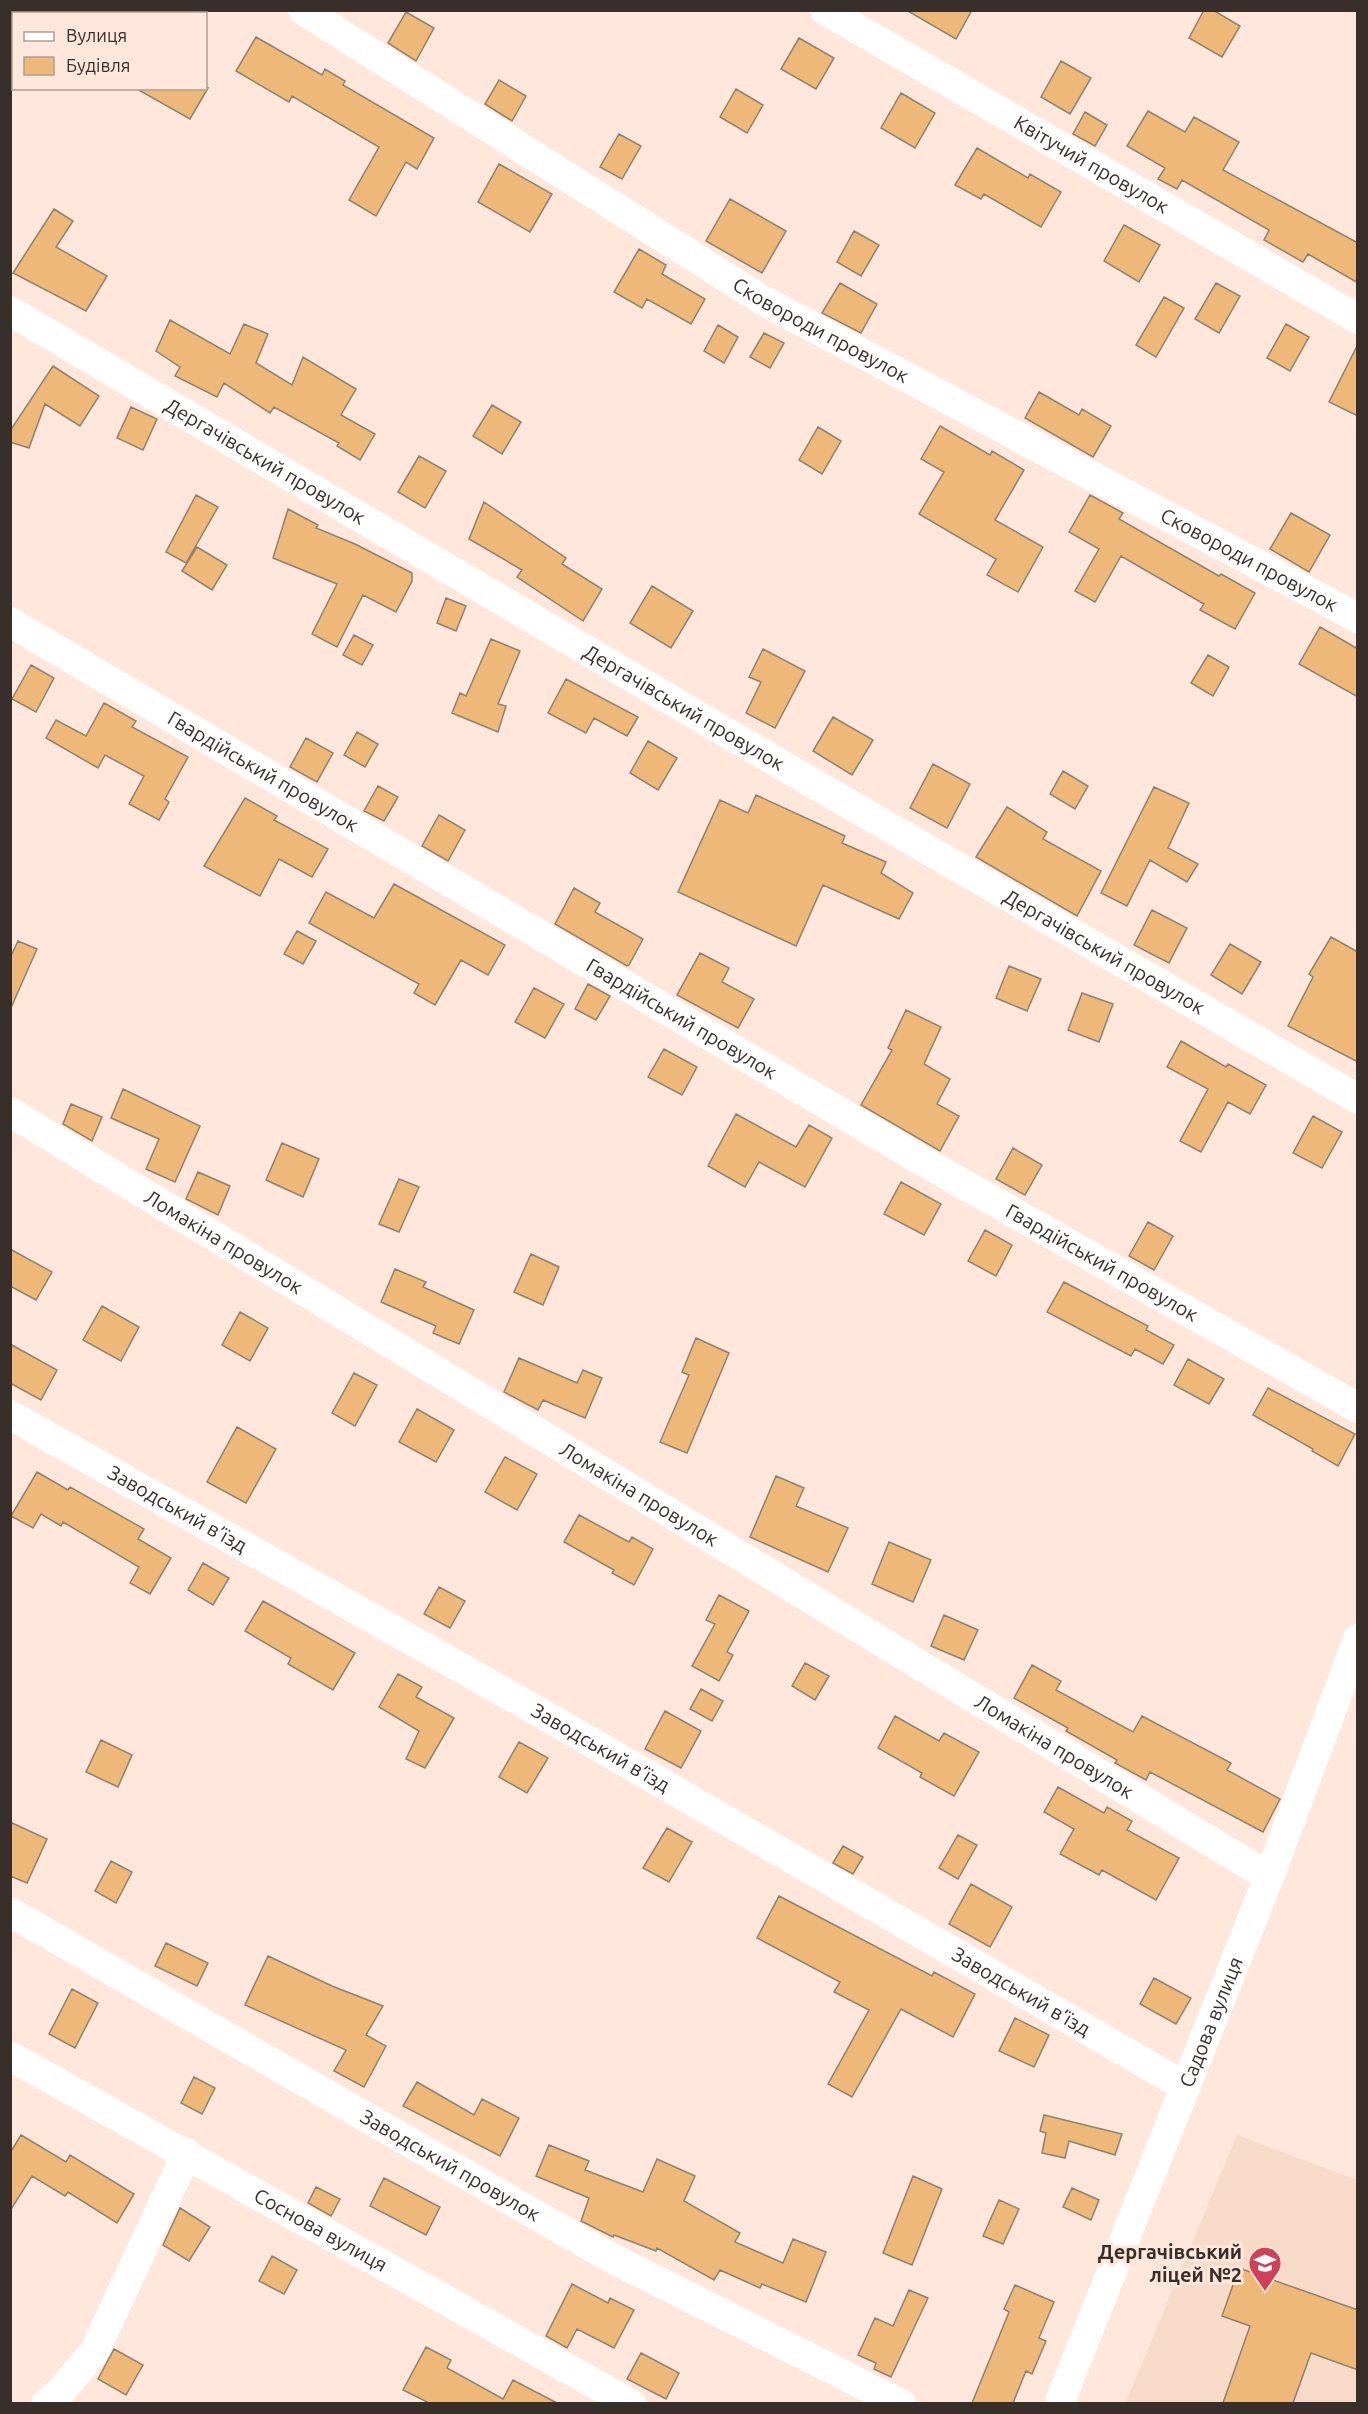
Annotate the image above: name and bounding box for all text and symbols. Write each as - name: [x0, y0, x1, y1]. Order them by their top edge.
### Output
- legend: [12, 12, 207, 90]
- text: Вулиця: [66, 25, 127, 45]
- text: Будівля: [66, 55, 131, 75]
- street label: Квітучий провулок: [1010, 110, 1173, 218]
- street label: Сковороди провулок: [729, 272, 913, 387]
- street label: Дергачівський провулок: [161, 393, 370, 529]
- street label: Сковороди провулок: [1157, 503, 1342, 616]
- street label: Дергачівський провулок: [580, 639, 789, 775]
- street label: Гвардійський провулок: [164, 706, 363, 836]
- street label: Дергачівський провулок: [1000, 884, 1209, 1019]
- street label: Гвардійський провулок: [583, 953, 781, 1083]
- street label: Ломакіна провулок: [141, 1185, 307, 1298]
- street label: Гвардійський провулок: [1002, 1199, 1202, 1326]
- street label: Ломакіна провулок: [556, 1437, 723, 1551]
- street label: Заводський в’їзд: [104, 1460, 252, 1557]
- street label: Ломакіна провулок: [971, 1689, 1138, 1803]
- street label: Заводський в’їзд: [528, 1698, 675, 1797]
- street label: Заводський в’їзд: [948, 1942, 1095, 2040]
- street label: Садова вулиця: [1174, 1954, 1247, 2090]
- street label: Заводський провулок: [357, 2104, 544, 2226]
- street label: Соснова вулиця: [250, 2183, 391, 2276]
- place label: Дергачівський ліцей №2: [1098, 2240, 1242, 2286]
- school or university icon: Дергачівський ліцей №2: [1247, 2245, 1283, 2292]

